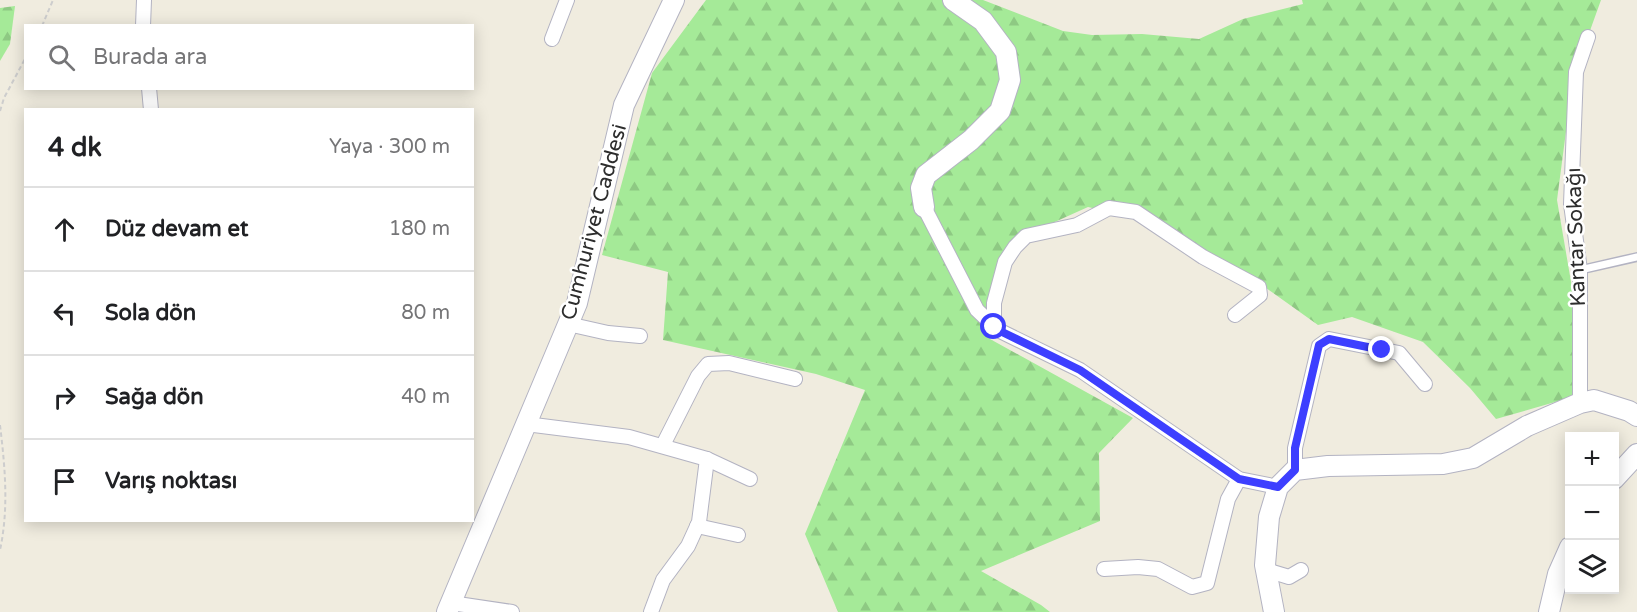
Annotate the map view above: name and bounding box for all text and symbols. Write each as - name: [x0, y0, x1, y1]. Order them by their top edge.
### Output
- search box: [24, 24, 474, 90]
- icon: search: [45, 41, 78, 74]
- text: Burada ara: [93, 44, 207, 70]
- street label: Cumhuriyet Caddesi: [556, 121, 632, 323]
- text: 4 dk: [48, 132, 102, 163]
- text: Yaya · 300 m: [329, 135, 450, 159]
- street label: Kantar Sokağı: [1561, 167, 1591, 307]
- icon: ahead: [48, 213, 81, 246]
- text: Düz devam et: [105, 216, 248, 242]
- text: 180 m: [389, 217, 450, 241]
- icon: left: [48, 297, 81, 330]
- text: Sola dön: [105, 300, 196, 326]
- text: 80 m: [401, 301, 450, 325]
- route start: [980, 313, 1006, 339]
- route end: [1368, 336, 1394, 362]
- icon: right: [48, 381, 81, 414]
- text: Sağa dön: [105, 384, 204, 410]
- text: 40 m: [401, 385, 450, 409]
- map controls: [1565, 432, 1619, 594]
- button: +: [1565, 432, 1619, 486]
- icon: arrive: [48, 465, 81, 498]
- text: Varış noktası: [105, 468, 237, 494]
- button: −: [1565, 486, 1619, 540]
- button: layers: [1565, 540, 1619, 594]

